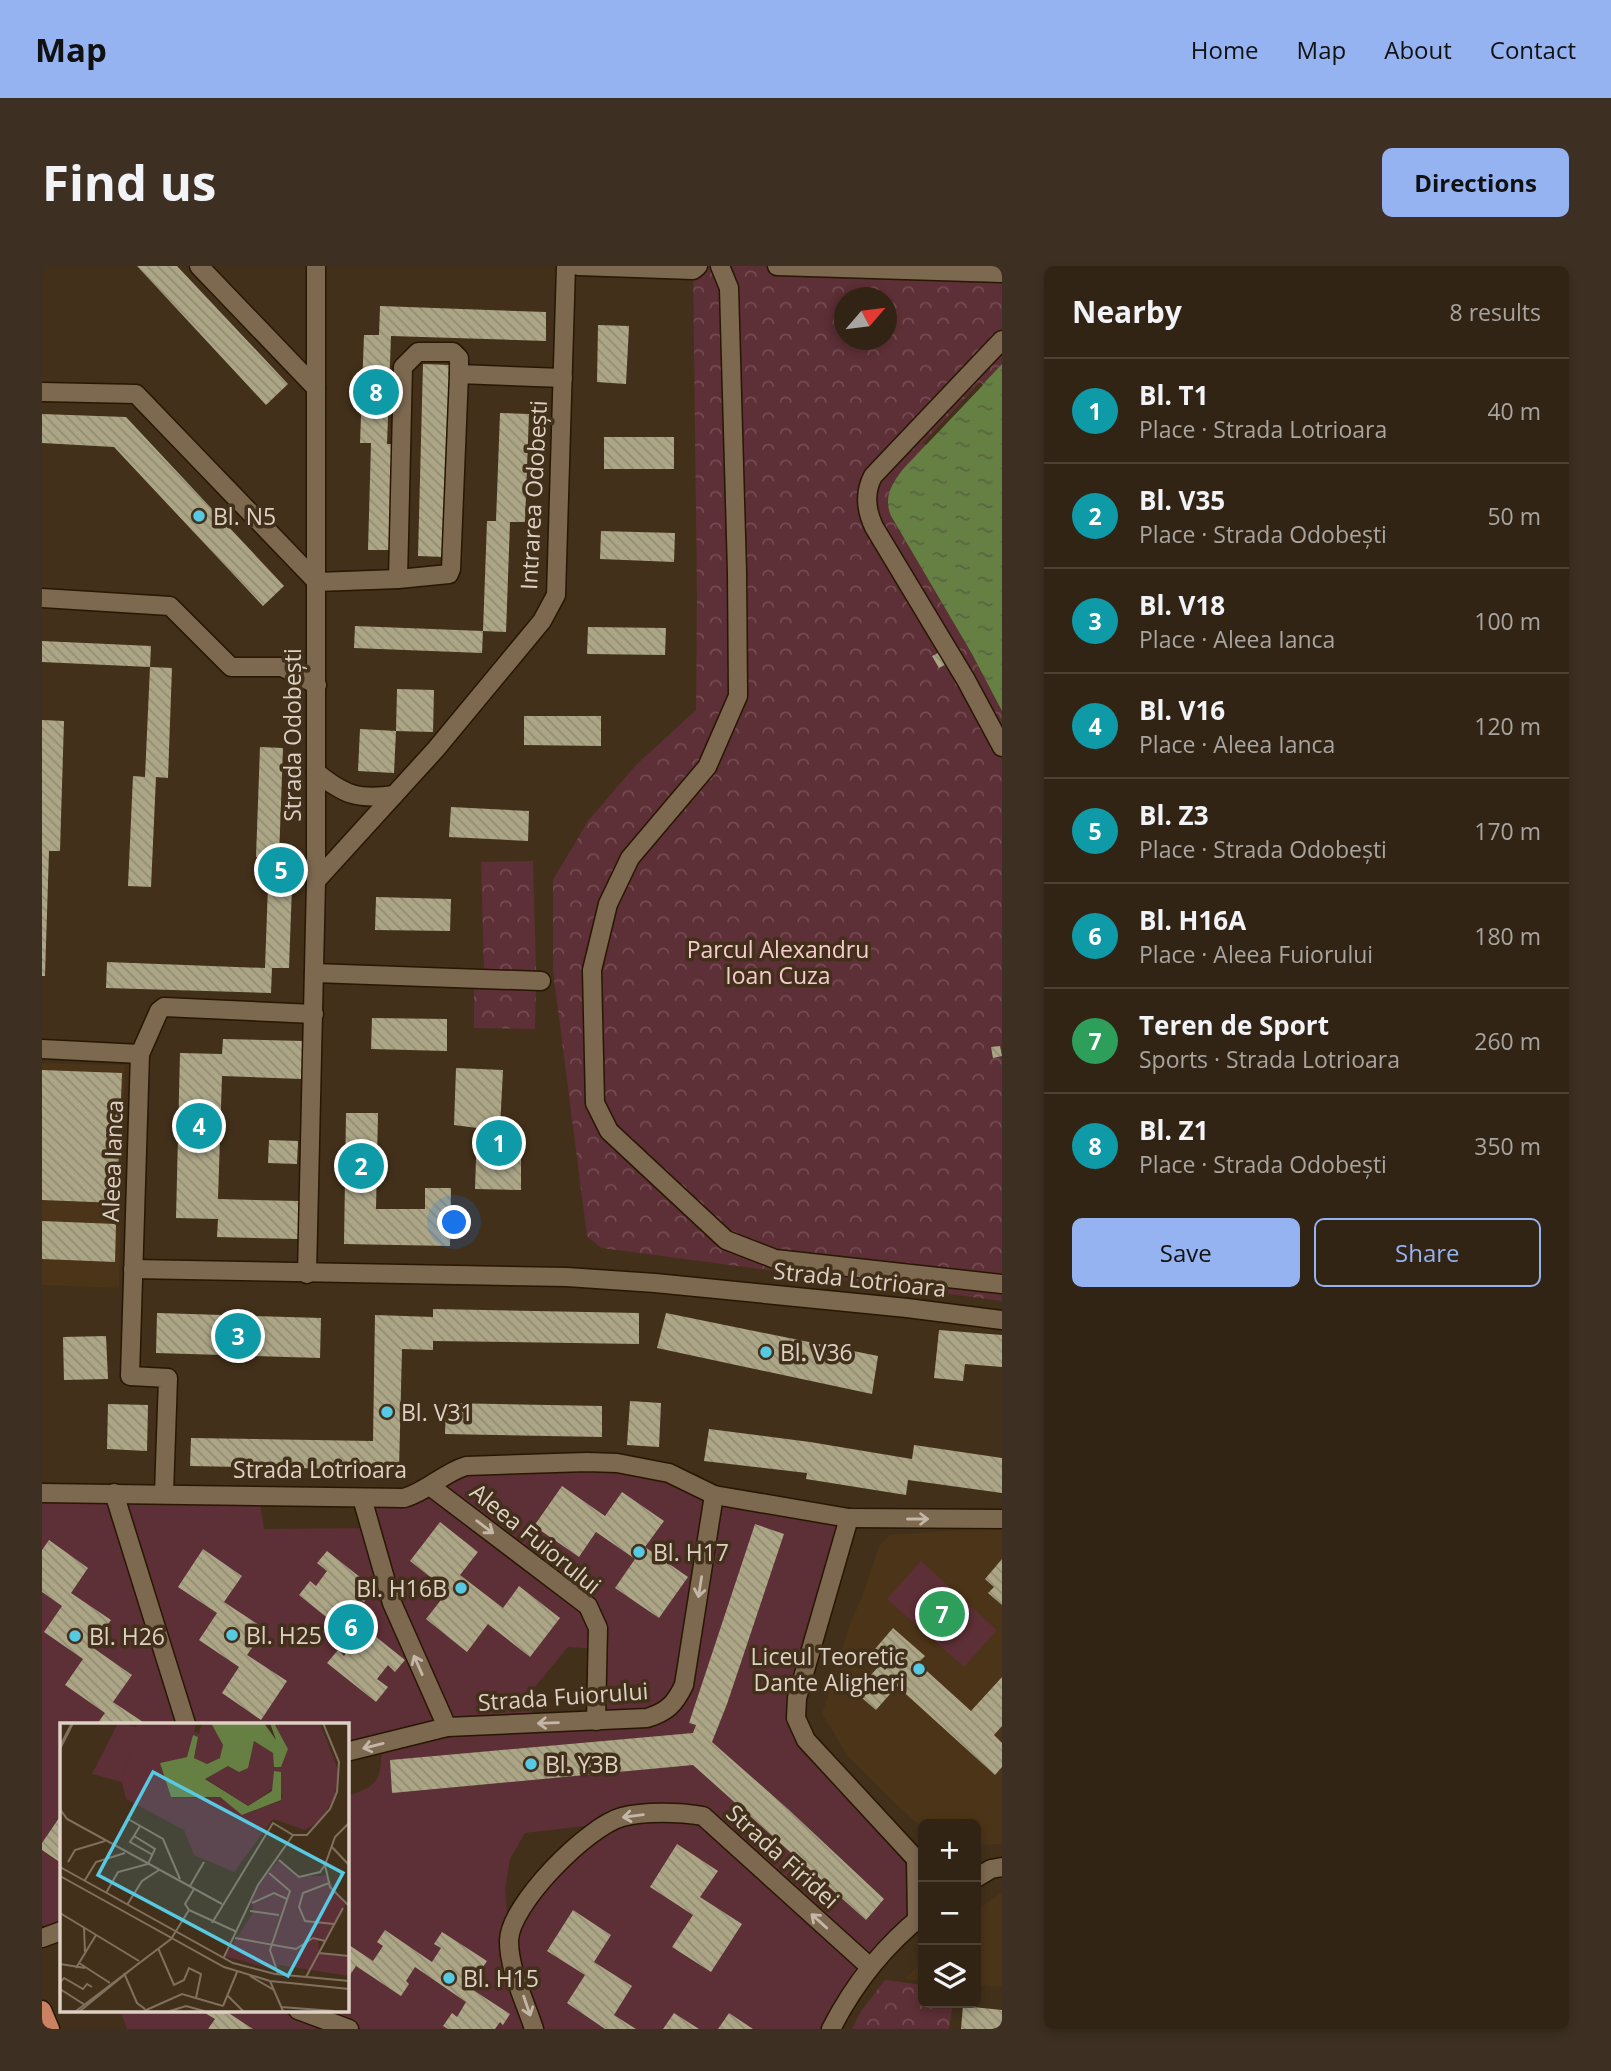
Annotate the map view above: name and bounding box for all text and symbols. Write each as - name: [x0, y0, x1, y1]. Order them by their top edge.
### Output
- text: Map: [35, 27, 107, 72]
- text: Home: [1191, 33, 1259, 66]
- text: Map: [1297, 33, 1346, 66]
- text: About: [1384, 33, 1452, 66]
- text: Contact: [1490, 33, 1576, 66]
- button: Directions: [1382, 148, 1569, 217]
- text: Find us: [42, 149, 216, 215]
- north arrow: [834, 287, 897, 350]
- text: Nearby: [1072, 291, 1182, 332]
- text: 8 results: [1450, 296, 1541, 328]
- pin: 8: [353, 366, 399, 418]
- text: Bl. T1: [1139, 377, 1209, 413]
- text: 1: [1088, 395, 1102, 427]
- text: 40 m: [1487, 395, 1541, 427]
- street label: Intrarea Odobești: [512, 399, 554, 591]
- text: Place · Strada Lotrioara: [1139, 413, 1387, 445]
- text: Bl. V35: [1139, 482, 1225, 518]
- place label: Bl. N5: [213, 500, 276, 532]
- text: 2: [1088, 500, 1102, 532]
- text: 50 m: [1487, 500, 1541, 532]
- marker: Bl. N5: [191, 508, 207, 524]
- text: Place · Strada Odobești: [1139, 518, 1387, 550]
- text: Bl. V18: [1139, 587, 1225, 623]
- text: 3: [1088, 605, 1102, 637]
- text: 100 m: [1474, 605, 1541, 637]
- text: Place · Aleea Ianca: [1139, 623, 1335, 655]
- street label: Strada Odobești: [276, 648, 308, 822]
- text: Bl. V16: [1139, 692, 1225, 728]
- text: 4: [1088, 710, 1102, 742]
- text: 120 m: [1474, 710, 1541, 742]
- text: Place · Aleea Ianca: [1139, 728, 1335, 760]
- text: Bl. Z3: [1139, 797, 1209, 833]
- text: 5: [1088, 815, 1102, 847]
- text: 170 m: [1474, 815, 1541, 847]
- text: Place · Strada Odobești: [1139, 833, 1387, 865]
- pin: 5: [258, 844, 304, 896]
- text: Bl. H16A: [1139, 902, 1246, 938]
- text: 6: [1088, 920, 1102, 952]
- text: 180 m: [1474, 920, 1541, 952]
- park label: Parcul Alexandru Ioan Cuza: [687, 933, 869, 991]
- text: Place · Aleea Fuiorului: [1139, 938, 1373, 970]
- text: Teren de Sport: [1139, 1007, 1329, 1043]
- text: 7: [1088, 1025, 1102, 1057]
- text: 260 m: [1474, 1025, 1541, 1057]
- text: Sports · Strada Lotrioara: [1139, 1043, 1400, 1075]
- street label: Aleea Ianca: [94, 1099, 130, 1223]
- pin: 4: [176, 1100, 222, 1152]
- text: Bl. Z1: [1139, 1112, 1209, 1148]
- pin: 1: [476, 1117, 522, 1169]
- text: 8: [1088, 1130, 1102, 1162]
- text: 350 m: [1474, 1130, 1541, 1162]
- pin: 2: [338, 1140, 384, 1192]
- text: Place · Strada Odobești: [1139, 1148, 1387, 1180]
- your location: [437, 1205, 471, 1239]
- button: Save: [1072, 1218, 1300, 1287]
- button: Share: [1314, 1218, 1541, 1287]
- street label: Strada Lotrioara: [772, 1254, 948, 1304]
- pin: 3: [215, 1310, 261, 1362]
- place label: Bl. V36: [780, 1336, 853, 1368]
- marker: Bl. V36: [758, 1344, 774, 1360]
- place label: Bl. V31: [401, 1396, 474, 1428]
- marker: Bl. V31: [379, 1404, 395, 1420]
- street label: Strada Lotrioara: [233, 1453, 407, 1485]
- street label: Aleea Fuiorului: [464, 1475, 608, 1601]
- one-way arrow: [906, 1512, 929, 1526]
- one-way arrow: [475, 1520, 494, 1535]
- place label: Bl. H17: [653, 1536, 729, 1568]
- marker: Bl. H17: [631, 1544, 647, 1560]
- place label: Bl. H16B: [356, 1572, 447, 1604]
- one-way arrow: [693, 1575, 706, 1598]
- marker: Bl. H16B: [453, 1580, 469, 1596]
- pin: 7: [919, 1588, 965, 1640]
- pin: 6: [328, 1601, 374, 1653]
- place label: Bl. H25: [246, 1619, 322, 1651]
- place label: Bl. H26: [89, 1620, 165, 1652]
- marker: Bl. H25: [224, 1627, 240, 1643]
- marker: Bl. H26: [67, 1628, 83, 1644]
- place label: Liceul Teoretic Dante Aligheri: [751, 1640, 905, 1698]
- one-way arrow: [411, 1655, 424, 1677]
- marker: Liceul Teoretic Dante Aligheri: [911, 1661, 927, 1677]
- street label: Strada Fuiorului: [477, 1674, 649, 1718]
- one-way arrow: [537, 1717, 560, 1730]
- inset map: [60, 1723, 348, 2011]
- one-way arrow: [362, 1740, 385, 1753]
- place label: Bl. Y3B: [545, 1748, 619, 1780]
- marker: Bl. Y3B: [523, 1756, 539, 1772]
- street label: Strada Firidei: [720, 1797, 846, 1915]
- one-way arrow: [622, 1810, 645, 1823]
- map controls: [918, 1819, 981, 2008]
- button: +: [918, 1819, 981, 1882]
- button: −: [918, 1882, 981, 1945]
- one-way arrow: [811, 1913, 828, 1930]
- button: layers: [918, 1945, 981, 2008]
- place label: Bl. H15: [463, 1962, 539, 1994]
- marker: Bl. H15: [441, 1970, 457, 1986]
- one-way arrow: [521, 1995, 534, 2017]

